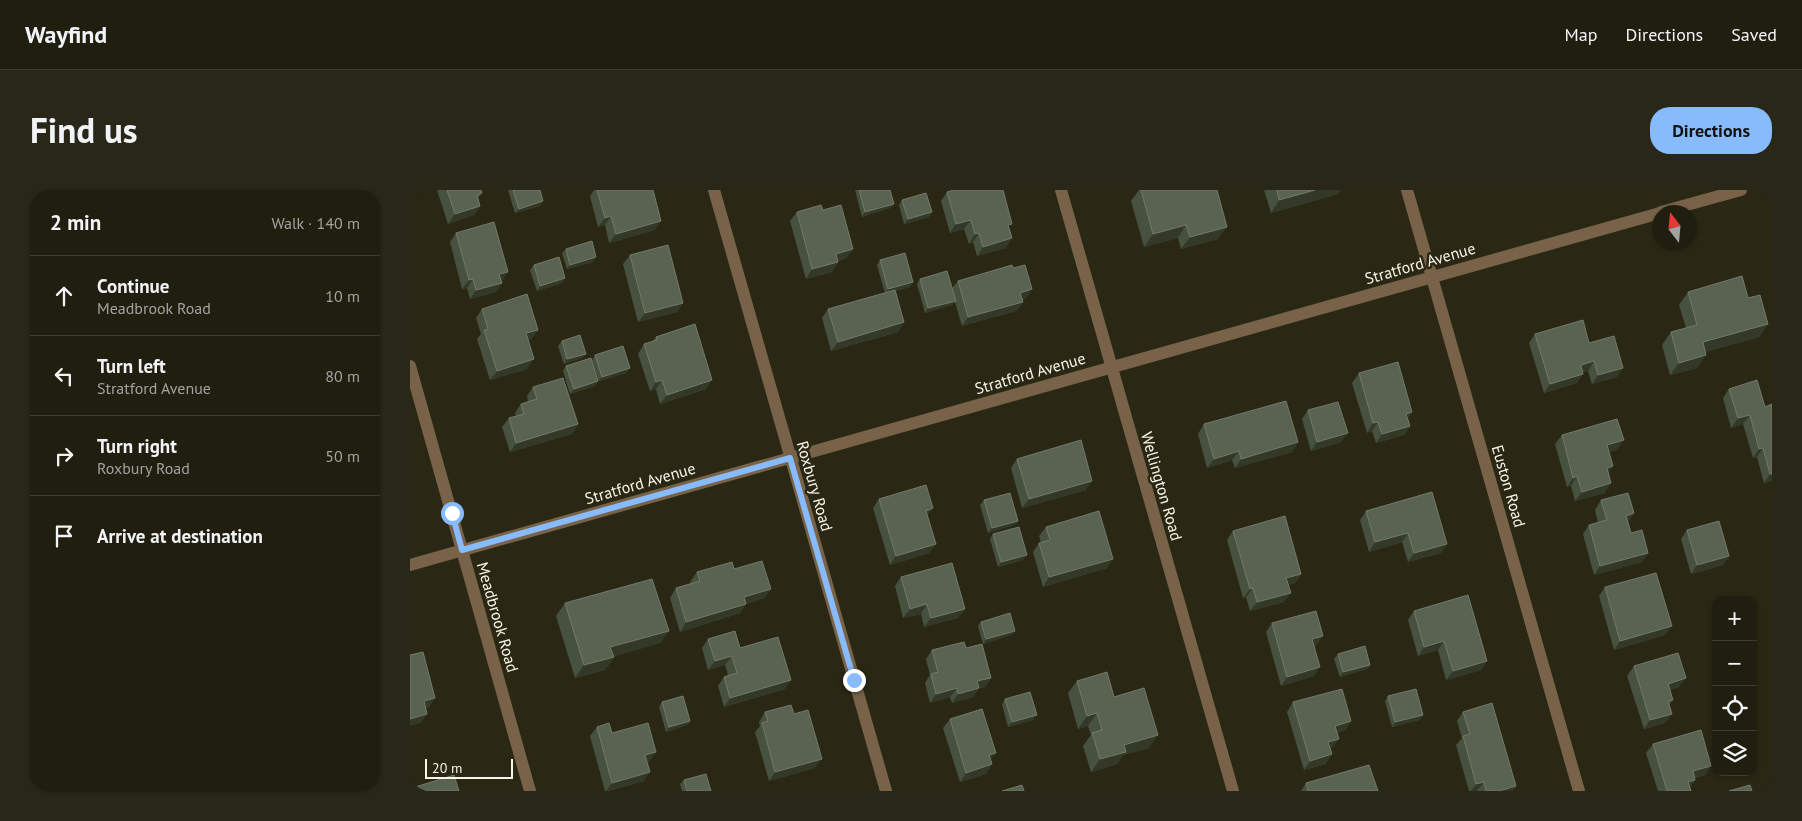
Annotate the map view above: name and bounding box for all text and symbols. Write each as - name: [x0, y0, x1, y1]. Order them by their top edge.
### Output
- text: Wayfind: [25, 19, 107, 50]
- text: Map: [1565, 23, 1597, 46]
- text: Directions: [1625, 23, 1703, 46]
- text: Saved: [1731, 23, 1777, 46]
- text: Find us: [30, 107, 138, 153]
- button: Directions: [1650, 107, 1772, 154]
- north arrow: [1652, 205, 1697, 250]
- text: 2 min: [50, 209, 101, 236]
- text: Walk · 140 m: [271, 213, 360, 233]
- street label: Stratford Avenue: [1362, 238, 1478, 288]
- text: Continue: [97, 274, 169, 298]
- icon: ahead: [50, 282, 78, 310]
- text: 10 m: [325, 286, 360, 306]
- text: Meadbrook Road: [97, 298, 211, 318]
- street label: Stratford Avenue: [972, 348, 1088, 398]
- text: Turn left: [97, 354, 166, 378]
- icon: left: [50, 362, 78, 390]
- text: 80 m: [325, 366, 360, 386]
- text: Stratford Avenue: [97, 378, 211, 398]
- street label: Wellington Road: [1137, 429, 1187, 543]
- text: Turn right: [97, 434, 177, 458]
- street label: Roxbury Road: [793, 439, 837, 533]
- icon: right: [50, 442, 78, 470]
- street label: Euston Road: [1488, 443, 1530, 529]
- text: 50 m: [325, 446, 360, 466]
- text: Roxbury Road: [97, 458, 190, 478]
- street label: Stratford Avenue: [582, 458, 698, 508]
- route start: [441, 502, 464, 525]
- icon: arrive: [50, 522, 78, 550]
- text: Arrive at destination: [97, 524, 263, 548]
- street label: Meadbrook Road: [473, 560, 523, 674]
- map controls: [1712, 596, 1757, 776]
- button: +: [1712, 596, 1757, 641]
- button: −: [1712, 641, 1757, 686]
- route end: [843, 669, 866, 692]
- button: locate: [1712, 686, 1757, 731]
- button: layers: [1712, 731, 1757, 776]
- scale bar: [425, 756, 512, 779]
- text: 20 m: [432, 759, 462, 777]

